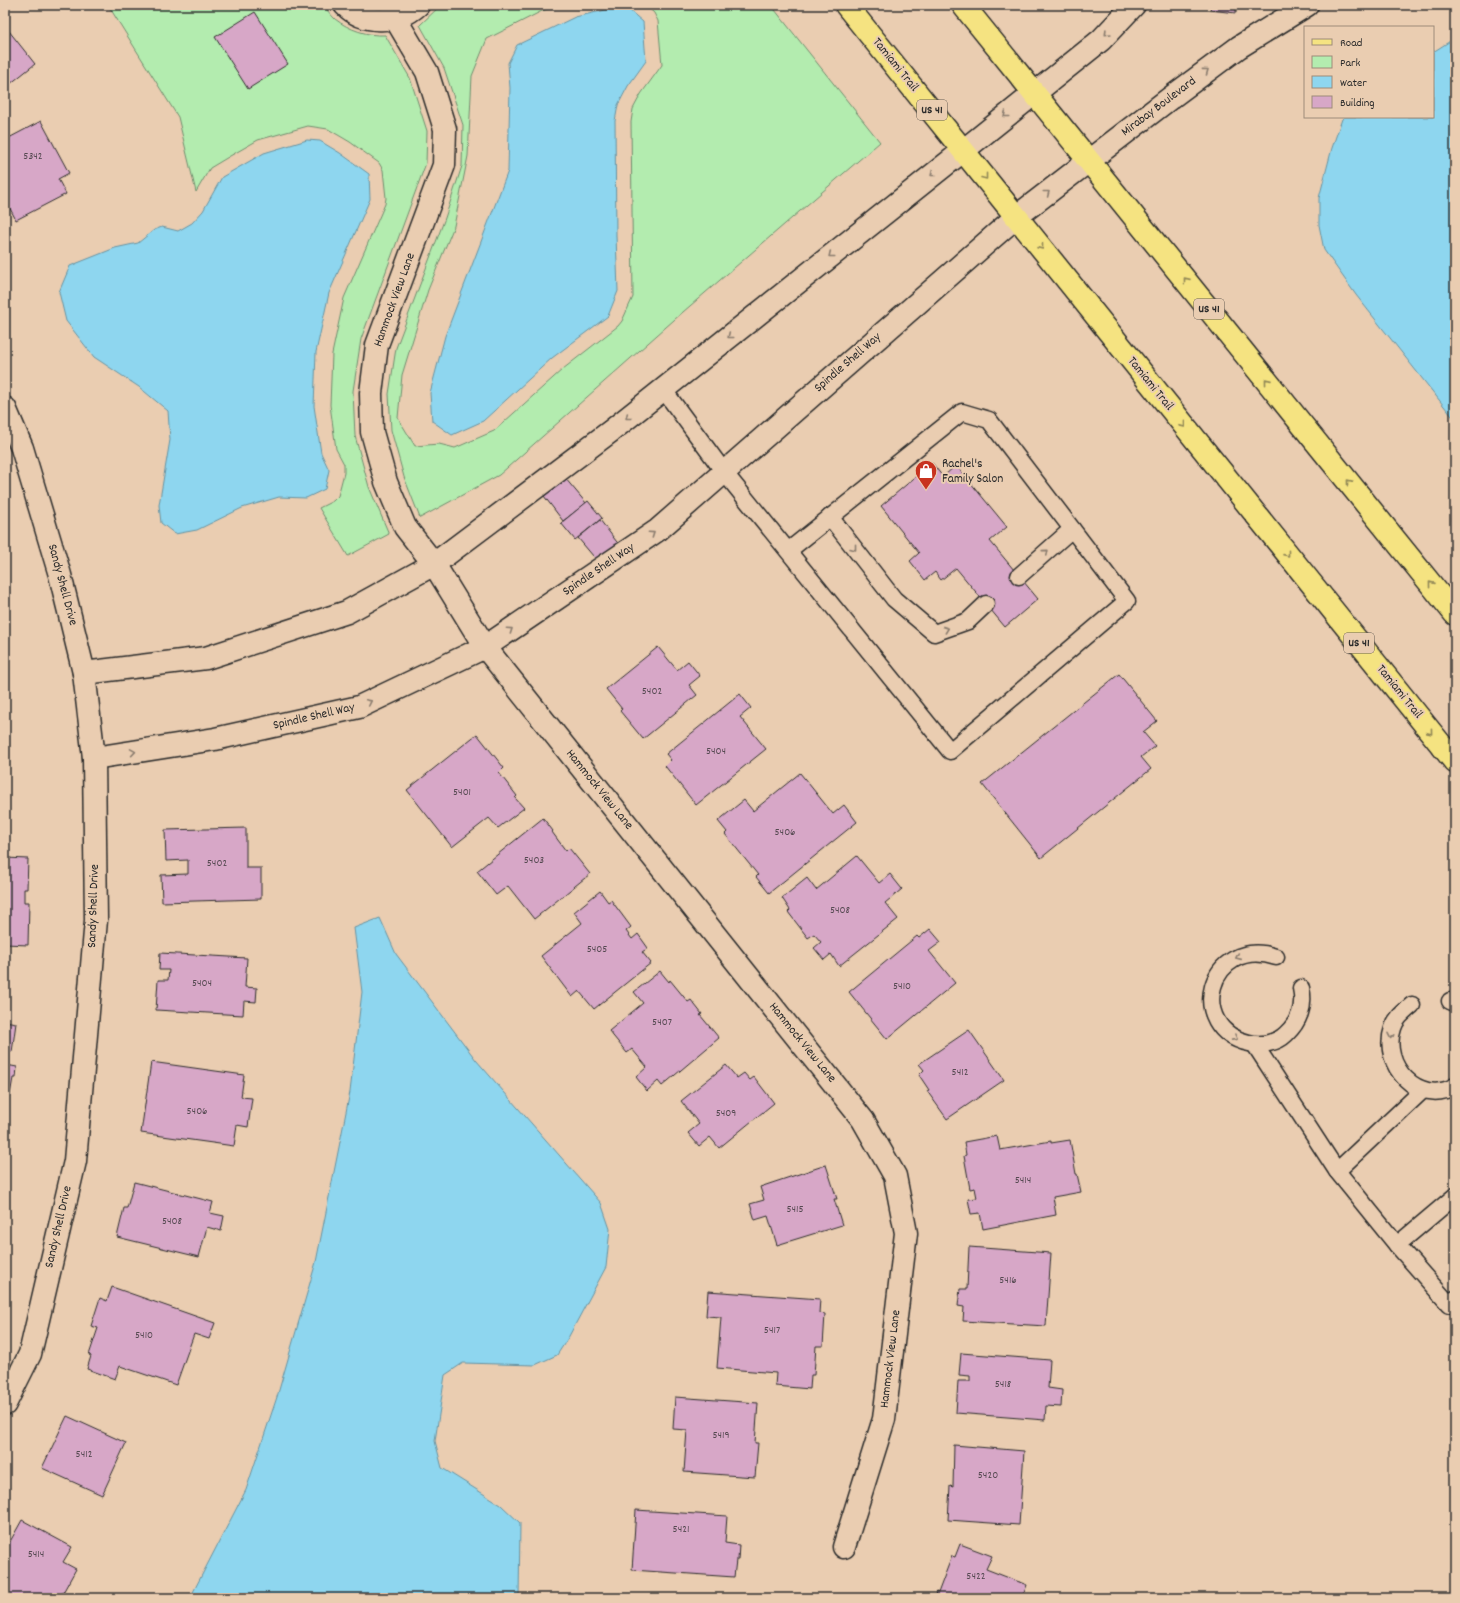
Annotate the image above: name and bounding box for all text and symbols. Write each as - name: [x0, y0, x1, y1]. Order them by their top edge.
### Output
- legend: [1304, 26, 1434, 118]
- one-way arrow: [1104, 28, 1112, 36]
- street label: Tamiami Trail: [867, 34, 923, 96]
- text: Road: [1340, 35, 1362, 52]
- text: Park: [1340, 55, 1361, 72]
- one-way arrow: [1202, 68, 1209, 76]
- street label: Mirabay Boulevard: [1117, 72, 1201, 142]
- text: Water: [1340, 75, 1367, 92]
- text: Building: [1340, 95, 1375, 112]
- road number: US 41: [917, 100, 947, 120]
- one-way arrow: [1004, 111, 1011, 118]
- house number: 5342: [23, 149, 43, 165]
- one-way arrow: [931, 169, 938, 176]
- one-way arrow: [980, 173, 987, 180]
- one-way arrow: [1043, 191, 1050, 198]
- one-way arrow: [1036, 243, 1043, 250]
- street label: Hammock View Lane: [369, 250, 421, 350]
- one-way arrow: [829, 250, 836, 257]
- one-way arrow: [1183, 277, 1190, 285]
- road number: US 41: [1194, 299, 1224, 319]
- street label: Spindle Shell Way: [810, 328, 886, 398]
- one-way arrow: [727, 331, 734, 338]
- street label: Tamiami Trail: [1122, 353, 1178, 415]
- one-way arrow: [1265, 379, 1272, 386]
- one-way arrow: [625, 412, 633, 419]
- one-way arrow: [1179, 420, 1186, 428]
- place label: Rachel's Family Salon: [942, 455, 1003, 489]
- shop icon: Rachel's Family Salon: [913, 458, 939, 491]
- one-way arrow: [1346, 480, 1353, 487]
- one-way arrow: [648, 532, 655, 539]
- street label: Spindle Shell Way: [559, 538, 639, 601]
- street label: Sandy Shell Drive: [42, 542, 82, 628]
- one-way arrow: [850, 544, 857, 551]
- one-way arrow: [1041, 550, 1048, 557]
- one-way arrow: [1282, 550, 1289, 557]
- one-way arrow: [1428, 581, 1435, 588]
- one-way arrow: [943, 625, 950, 633]
- one-way arrow: [506, 627, 513, 635]
- road number: US 41: [1344, 633, 1374, 653]
- street label: Tamiami Trail: [1371, 661, 1427, 723]
- house number: 5402: [642, 684, 662, 700]
- street label: Spindle Shell Way: [271, 698, 357, 736]
- one-way arrow: [365, 699, 373, 707]
- one-way arrow: [1426, 727, 1433, 734]
- house number: 5404: [706, 744, 726, 760]
- street label: Hammock View Lane: [561, 746, 638, 835]
- one-way arrow: [130, 748, 136, 757]
- house number: 5401: [453, 785, 471, 801]
- house number: 5406: [774, 825, 796, 841]
- house number: 5403: [524, 853, 544, 869]
- house number: 5402: [207, 856, 227, 872]
- street label: Sandy Shell Drive: [83, 864, 105, 948]
- house number: 5408: [830, 903, 850, 919]
- house number: 5405: [587, 942, 607, 958]
- one-way arrow: [1235, 953, 1242, 961]
- house number: 5404: [192, 976, 212, 992]
- house number: 5410: [893, 979, 911, 995]
- street label: Hammock View Lane: [764, 999, 841, 1088]
- house number: 5407: [652, 1015, 672, 1031]
- one-way arrow: [1387, 1033, 1396, 1039]
- one-way arrow: [1231, 1034, 1238, 1041]
- house number: 5412: [952, 1065, 969, 1081]
- house number: 5406: [186, 1104, 208, 1120]
- house number: 5409: [716, 1106, 736, 1122]
- house number: 5414: [1015, 1173, 1031, 1189]
- street label: Sandy Shell Drive: [40, 1184, 78, 1270]
- house number: 5415: [786, 1202, 804, 1218]
- house number: 5408: [162, 1214, 182, 1230]
- house number: 5416: [999, 1273, 1017, 1289]
- street label: Hammock View Lane: [876, 1309, 906, 1409]
- house number: 5417: [764, 1323, 780, 1339]
- house number: 5410: [135, 1328, 153, 1344]
- house number: 5418: [995, 1377, 1011, 1393]
- house number: 5419: [712, 1428, 730, 1444]
- house number: 5412: [76, 1447, 93, 1463]
- house number: 5420: [978, 1468, 998, 1484]
- house number: 5421: [673, 1522, 689, 1538]
- house number: 5414: [28, 1547, 44, 1563]
- house number: 5422: [966, 1569, 986, 1585]

